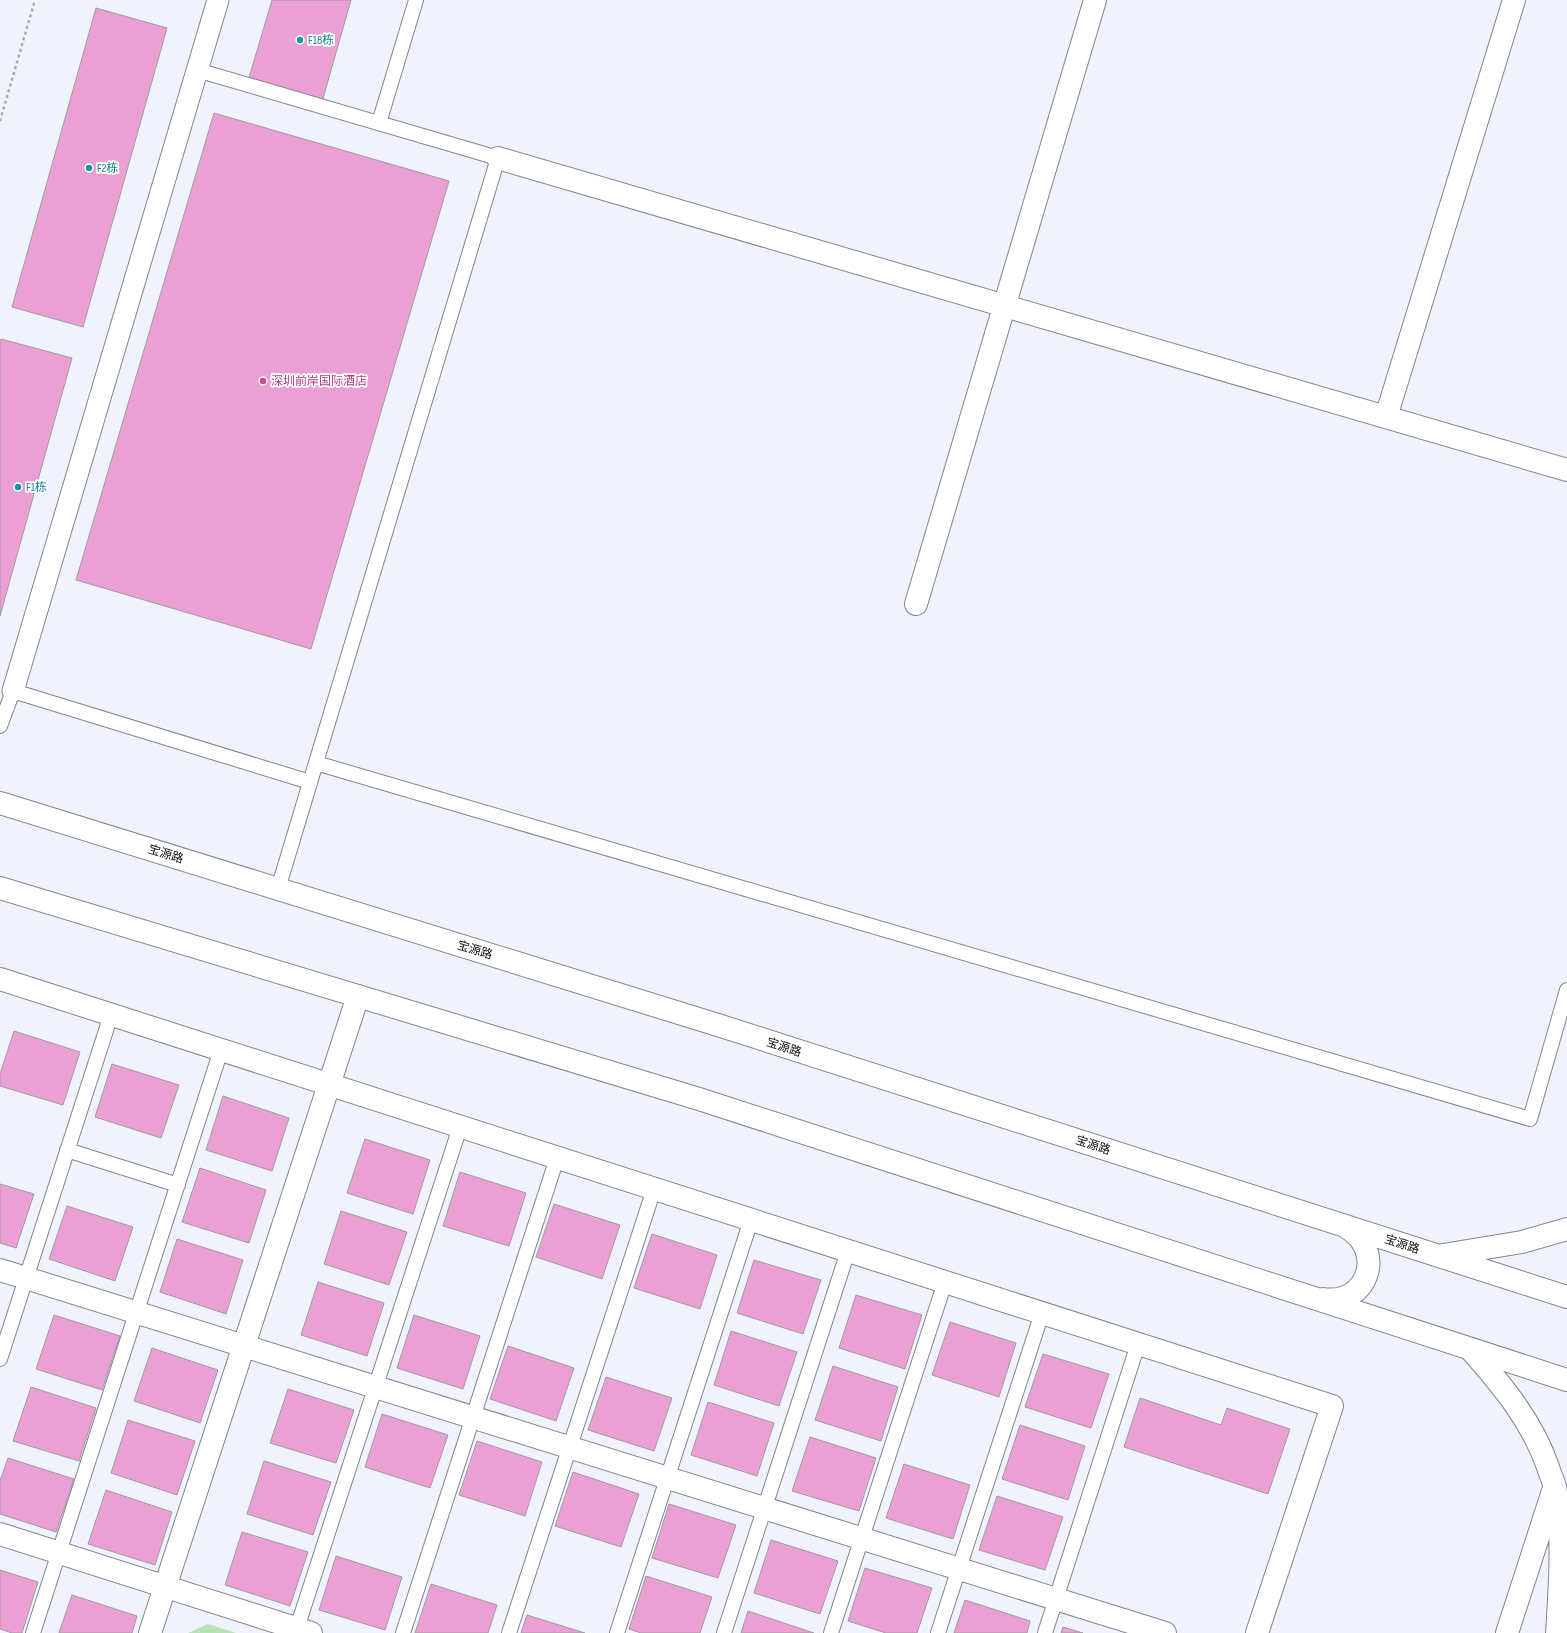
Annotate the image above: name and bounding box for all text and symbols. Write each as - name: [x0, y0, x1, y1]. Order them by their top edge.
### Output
- place label: F18栋: [308, 33, 334, 48]
- marker: F18栋: [295, 35, 305, 45]
- place label: F2栋: [97, 161, 119, 176]
- marker: F2栋: [84, 163, 94, 173]
- place label: 深圳前岸国际酒店: [271, 374, 367, 389]
- marker: 深圳前岸国际酒店: [258, 376, 268, 386]
- place label: F1栋: [26, 480, 47, 495]
- marker: F1栋: [13, 482, 23, 492]
- street label: 宝源路: [146, 842, 185, 867]
- street label: 宝源路: [455, 938, 494, 963]
- street label: 宝源路: [764, 1035, 803, 1060]
- street label: 宝源路: [1073, 1133, 1112, 1158]
- street label: 宝源路: [1382, 1232, 1421, 1257]

